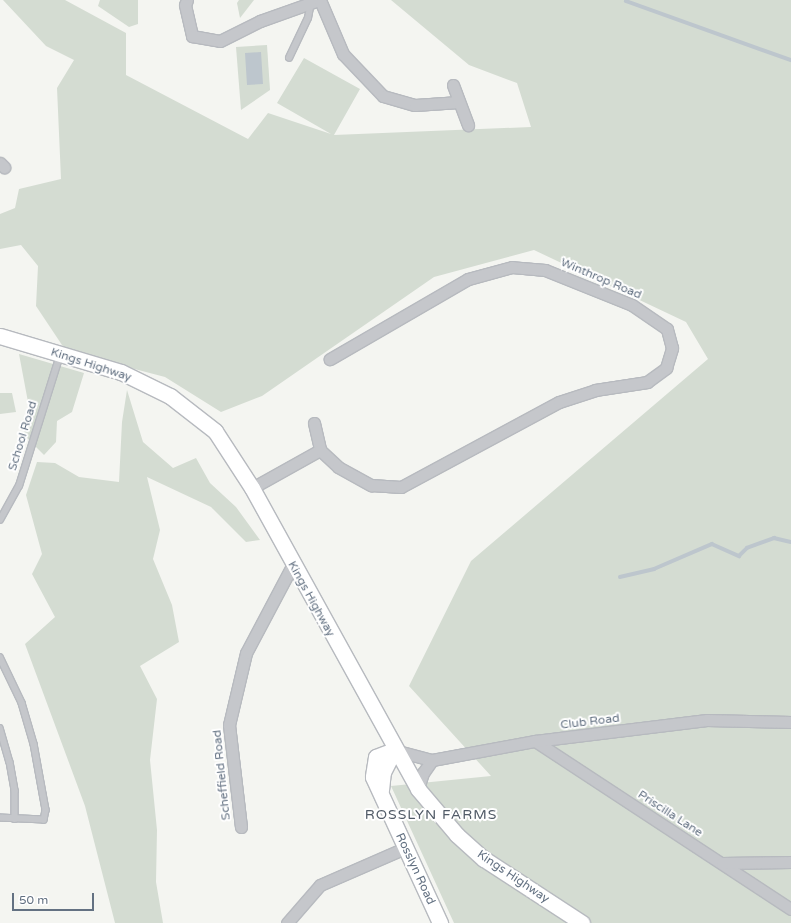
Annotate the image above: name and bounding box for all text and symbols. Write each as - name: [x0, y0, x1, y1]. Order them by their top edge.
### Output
- street label: Winthrop Road: [558, 255, 644, 303]
- street label: Kings Highway: [49, 345, 133, 385]
- street label: School Road: [6, 399, 40, 473]
- street label: Kings Highway: [284, 559, 338, 639]
- street label: Club Road: [560, 711, 620, 733]
- street label: Scheffield Road: [210, 729, 234, 821]
- street label: Priscilla Lane: [635, 788, 705, 840]
- district label: ROSSLYN FARMS: [365, 807, 497, 823]
- street label: Rosslyn Road: [392, 831, 438, 907]
- street label: Kings Highway: [474, 848, 552, 906]
- scale bar: [14, 885, 96, 911]
- text: 50 m: [19, 893, 48, 907]

